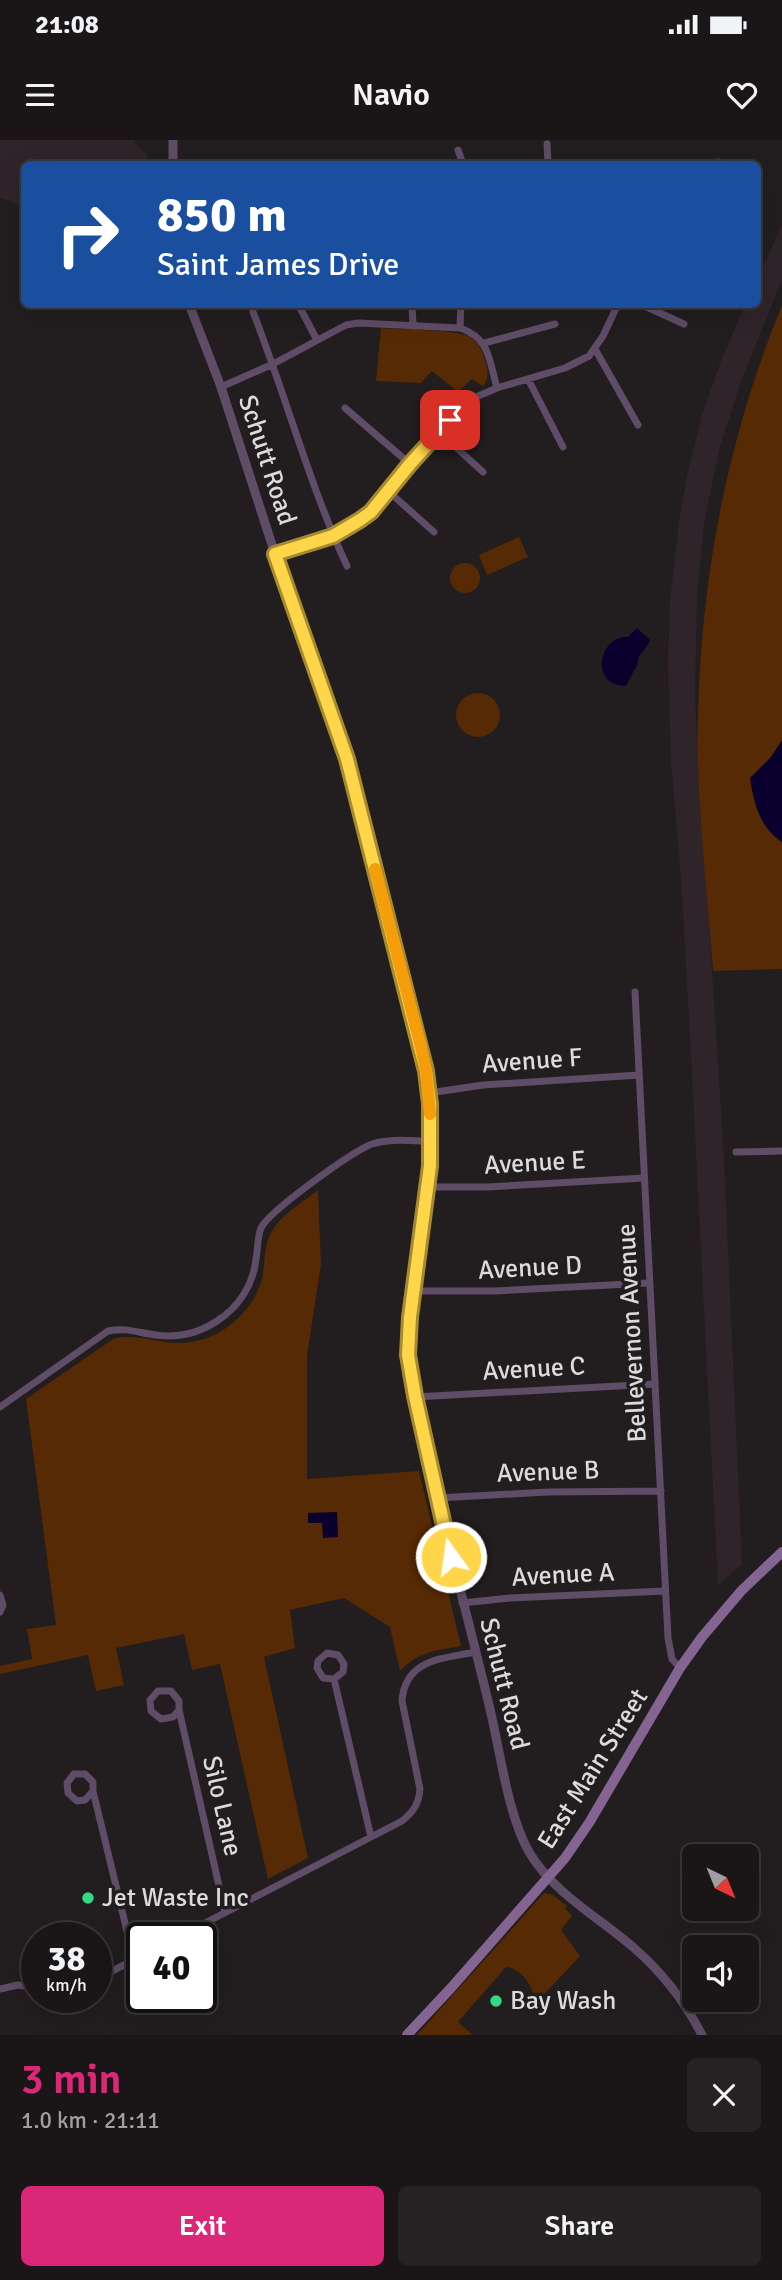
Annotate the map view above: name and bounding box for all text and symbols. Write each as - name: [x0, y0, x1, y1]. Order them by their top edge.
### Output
- text: 21:08: [35, 9, 99, 41]
- text: Navio: [352, 75, 430, 114]
- icon: menu: [21, 76, 59, 114]
- icon: heart: [723, 76, 761, 114]
- text: 850 m: [157, 185, 287, 245]
- icon: right: [42, 189, 133, 280]
- text: Saint James Drive: [157, 245, 399, 284]
- pin: [420, 390, 480, 450]
- street label: Schutt Road: [231, 391, 303, 529]
- icon: arrive: [431, 401, 469, 439]
- street label: Avenue F: [481, 1042, 583, 1080]
- street label: Avenue E: [483, 1144, 587, 1182]
- street label: Bellevernon Avenue: [610, 1223, 654, 1443]
- street label: Avenue D: [477, 1249, 583, 1287]
- street label: Avenue C: [482, 1350, 586, 1388]
- street label: Avenue B: [496, 1454, 600, 1490]
- position arrow: [414, 1520, 488, 1594]
- street label: Avenue A: [511, 1556, 615, 1594]
- street label: Schutt Road: [472, 1615, 536, 1753]
- street label: East Main Street: [531, 1683, 655, 1855]
- street label: Silo Lane: [195, 1753, 249, 1859]
- north arrow: [682, 1844, 760, 1922]
- map controls: [682, 1844, 759, 2012]
- place label: Jet Waste Inc: [102, 1882, 249, 1914]
- marker: Jet Waste Inc: [80, 1890, 96, 1906]
- speed limit sign: 40: [126, 1922, 217, 2013]
- button: sound: [682, 1935, 759, 2012]
- text: 38: [48, 1937, 85, 1980]
- text: km/h: [46, 1974, 87, 1996]
- place label: Bay Wash: [510, 1985, 616, 2017]
- marker: Bay Wash: [488, 1993, 504, 2009]
- text: 3 min: [21, 2054, 122, 2105]
- button: close: [687, 2058, 761, 2132]
- text: 1.0 km · 21:11: [21, 2106, 160, 2135]
- button: Exit: [21, 2186, 384, 2266]
- button: Share: [398, 2186, 761, 2266]

